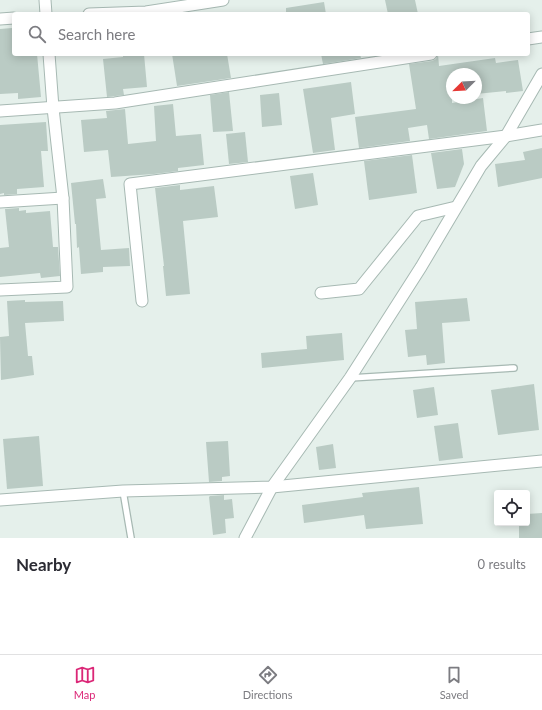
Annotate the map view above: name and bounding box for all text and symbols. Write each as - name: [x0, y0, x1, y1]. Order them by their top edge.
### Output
- search box: [12, 12, 530, 56]
- icon: search: [26, 23, 48, 45]
- text: Search here: [58, 25, 135, 43]
- north arrow: [446, 68, 482, 104]
- map controls: [494, 490, 530, 526]
- button: locate: [494, 490, 530, 526]
- text: Nearby: [16, 554, 71, 575]
- text: 0 results: [478, 556, 526, 572]
- tab: Map: [74, 664, 96, 701]
- tab: Directions: [243, 664, 292, 701]
- tab: Saved: [440, 664, 468, 701]

